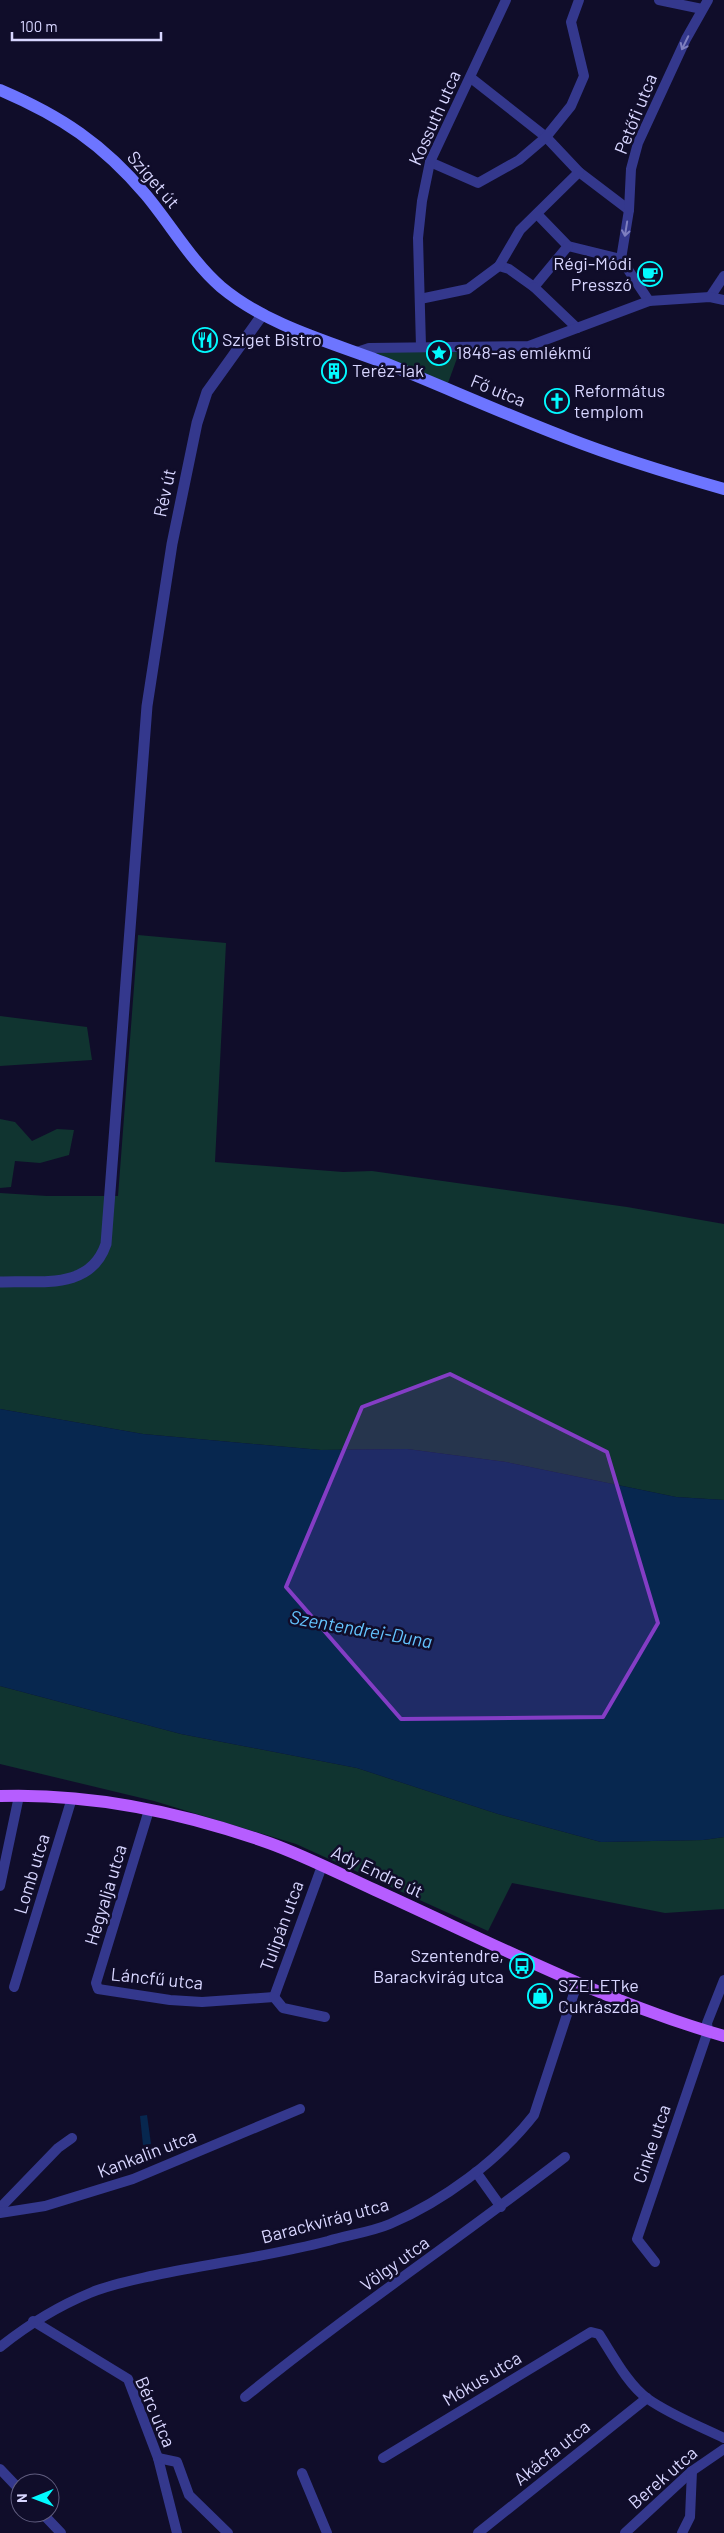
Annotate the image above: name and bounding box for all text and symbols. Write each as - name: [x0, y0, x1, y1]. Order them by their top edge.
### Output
- scale bar: [12, 10, 161, 42]
- text: 100 m: [20, 17, 58, 35]
- one-way arrow: [679, 35, 689, 50]
- street label: Kossuth utca: [403, 67, 465, 168]
- street label: Petőfi utca: [609, 70, 661, 157]
- street label: Sziget út: [123, 146, 185, 212]
- one-way arrow: [621, 221, 631, 237]
- place label: Régi-Módi Presszó: [553, 252, 632, 295]
- cafe icon: Régi-Módi Presszó: [637, 261, 663, 287]
- restaurant icon: Sziget Bistro: [192, 327, 218, 353]
- place label: Sziget Bistro: [222, 328, 322, 350]
- place icon: 1848-as emlékmű: [426, 340, 452, 366]
- place label: 1848-as emlékmű: [456, 341, 591, 363]
- building icon: Teréz-lak: [321, 358, 347, 384]
- place label: Teréz-lak: [352, 359, 424, 381]
- street label: Fő utca: [468, 369, 529, 411]
- place label: Református templom: [574, 379, 665, 422]
- church icon: Református templom: [544, 388, 570, 414]
- street label: Rév út: [148, 467, 180, 519]
- water label: Szentendrei-Duna: [288, 1605, 434, 1652]
- street label: Lomb utca: [8, 1831, 54, 1917]
- street label: Ady Endre út: [328, 1840, 427, 1902]
- street label: Hegyalja utca: [79, 1842, 131, 1948]
- street label: Tulipán utca: [255, 1877, 308, 1974]
- place label: Szentendre, Barackvirág utca: [373, 1944, 504, 1987]
- bus stop icon: Szentendre, Barackvirág utca: [509, 1953, 535, 1979]
- street label: Láncfű utca: [110, 1962, 204, 1994]
- place label: SZELETke Cukrászda: [558, 1974, 639, 2017]
- shop icon: SZELETke Cukrászda: [527, 1983, 553, 2009]
- street label: Cinke utca: [627, 2102, 675, 2186]
- street label: Kankalin utca: [94, 2124, 199, 2182]
- street label: Barackvirág utca: [259, 2192, 391, 2248]
- street label: Völgy utca: [356, 2231, 433, 2295]
- street label: Mókus utca: [438, 2346, 525, 2410]
- street label: Bérc utca: [131, 2373, 181, 2450]
- street label: Akácfa utca: [509, 2415, 594, 2490]
- street label: Berek utca: [623, 2441, 701, 2513]
- north arrow: [10, 2473, 60, 2523]
- text: N: [13, 2493, 30, 2503]

